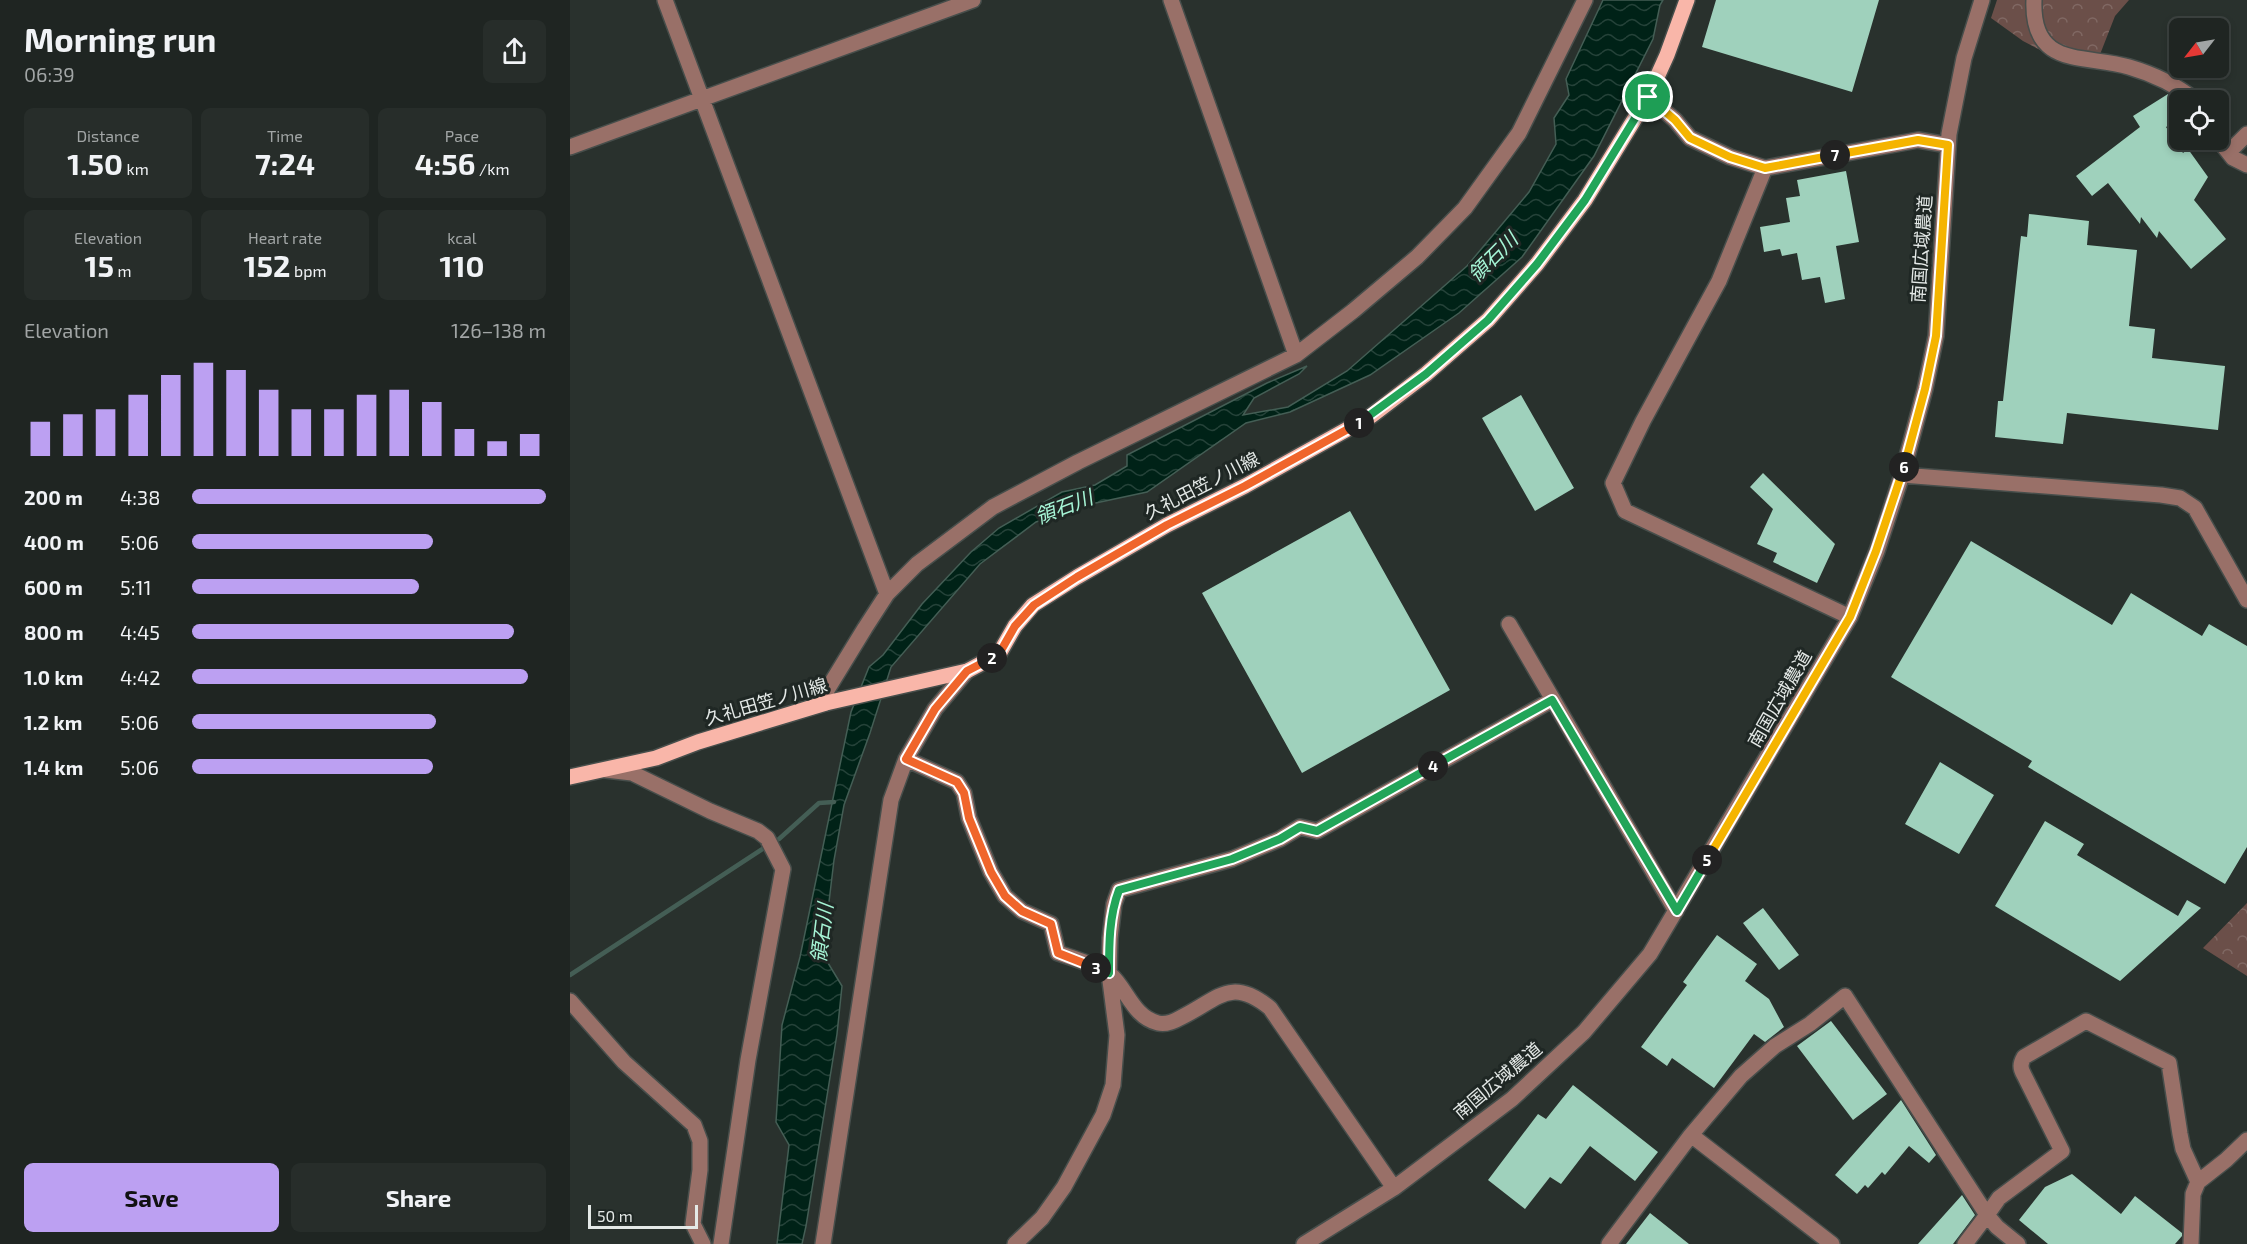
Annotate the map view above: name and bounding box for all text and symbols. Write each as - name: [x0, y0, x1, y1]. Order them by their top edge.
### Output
- north arrow: [2169, 18, 2229, 78]
- map controls: [2169, 18, 2229, 150]
- text: Morning run: [24, 19, 216, 59]
- button: share: [483, 20, 546, 83]
- text: 06:39: [24, 62, 75, 86]
- pin: [1622, 71, 1673, 122]
- icon: arrive: [1631, 80, 1664, 113]
- button: locate: [2169, 90, 2229, 150]
- text: Distance: [76, 126, 140, 145]
- text: Time: [267, 126, 303, 145]
- text: Pace: [445, 126, 479, 145]
- pin: 7: [1820, 140, 1850, 170]
- text: 1.50: [67, 145, 123, 181]
- text: 7:24: [255, 145, 315, 181]
- text: 4:56: [414, 145, 476, 181]
- text: 7: [1831, 145, 1839, 164]
- text: km: [123, 159, 149, 178]
- text: /km: [476, 159, 510, 178]
- street label: 南国広域農道: [1906, 194, 1936, 304]
- water label: 領石川: [1463, 225, 1523, 286]
- text: Elevation: [74, 228, 142, 247]
- text: Heart rate: [248, 228, 322, 247]
- text: kcal: [447, 228, 477, 247]
- text: 15: [84, 247, 114, 283]
- text: 152: [244, 247, 290, 283]
- text: 110: [440, 247, 484, 283]
- text: m: [114, 261, 132, 280]
- text: bpm: [290, 261, 326, 280]
- text: Elevation: [24, 318, 109, 342]
- text: 126–138 m: [451, 318, 546, 342]
- pin: 1: [1344, 408, 1374, 438]
- text: 1: [1356, 413, 1362, 432]
- street label: 久礼田笠ノ川線: [1140, 447, 1263, 524]
- pin: 6: [1889, 452, 1919, 482]
- text: 6: [1899, 457, 1909, 476]
- water label: 領石川: [1031, 483, 1098, 528]
- text: 200 m: [24, 485, 83, 509]
- text: 4:38: [120, 485, 160, 509]
- text: 400 m: [24, 530, 84, 554]
- text: 5:06: [120, 530, 159, 554]
- text: 600 m: [24, 575, 83, 599]
- text: 5:11: [120, 575, 151, 599]
- text: 800 m: [24, 620, 84, 644]
- text: 4:45: [120, 620, 160, 644]
- pin: 2: [977, 643, 1007, 673]
- street label: 南国広域農道: [1743, 646, 1816, 751]
- text: 2: [987, 648, 997, 667]
- text: 1.0 km: [24, 665, 83, 689]
- text: 4:42: [120, 665, 161, 689]
- street label: 久礼田笠ノ川線: [702, 673, 829, 729]
- text: 1.2 km: [24, 710, 82, 734]
- text: 5:06: [120, 710, 159, 734]
- pin: 4: [1418, 751, 1448, 781]
- text: 1.4 km: [24, 755, 83, 779]
- text: 5:06: [120, 755, 159, 779]
- text: 4: [1428, 756, 1438, 775]
- pin: 5: [1692, 845, 1722, 875]
- text: 5: [1703, 850, 1711, 869]
- water label: 領石川: [805, 900, 837, 964]
- pin: 3: [1081, 953, 1111, 983]
- text: 3: [1091, 958, 1101, 977]
- street label: 南国広域農道: [1449, 1037, 1546, 1123]
- button: Save: [24, 1163, 279, 1232]
- button: Share: [291, 1163, 546, 1232]
- scale bar: [588, 1202, 698, 1230]
- text: 50 m: [597, 1206, 633, 1225]

